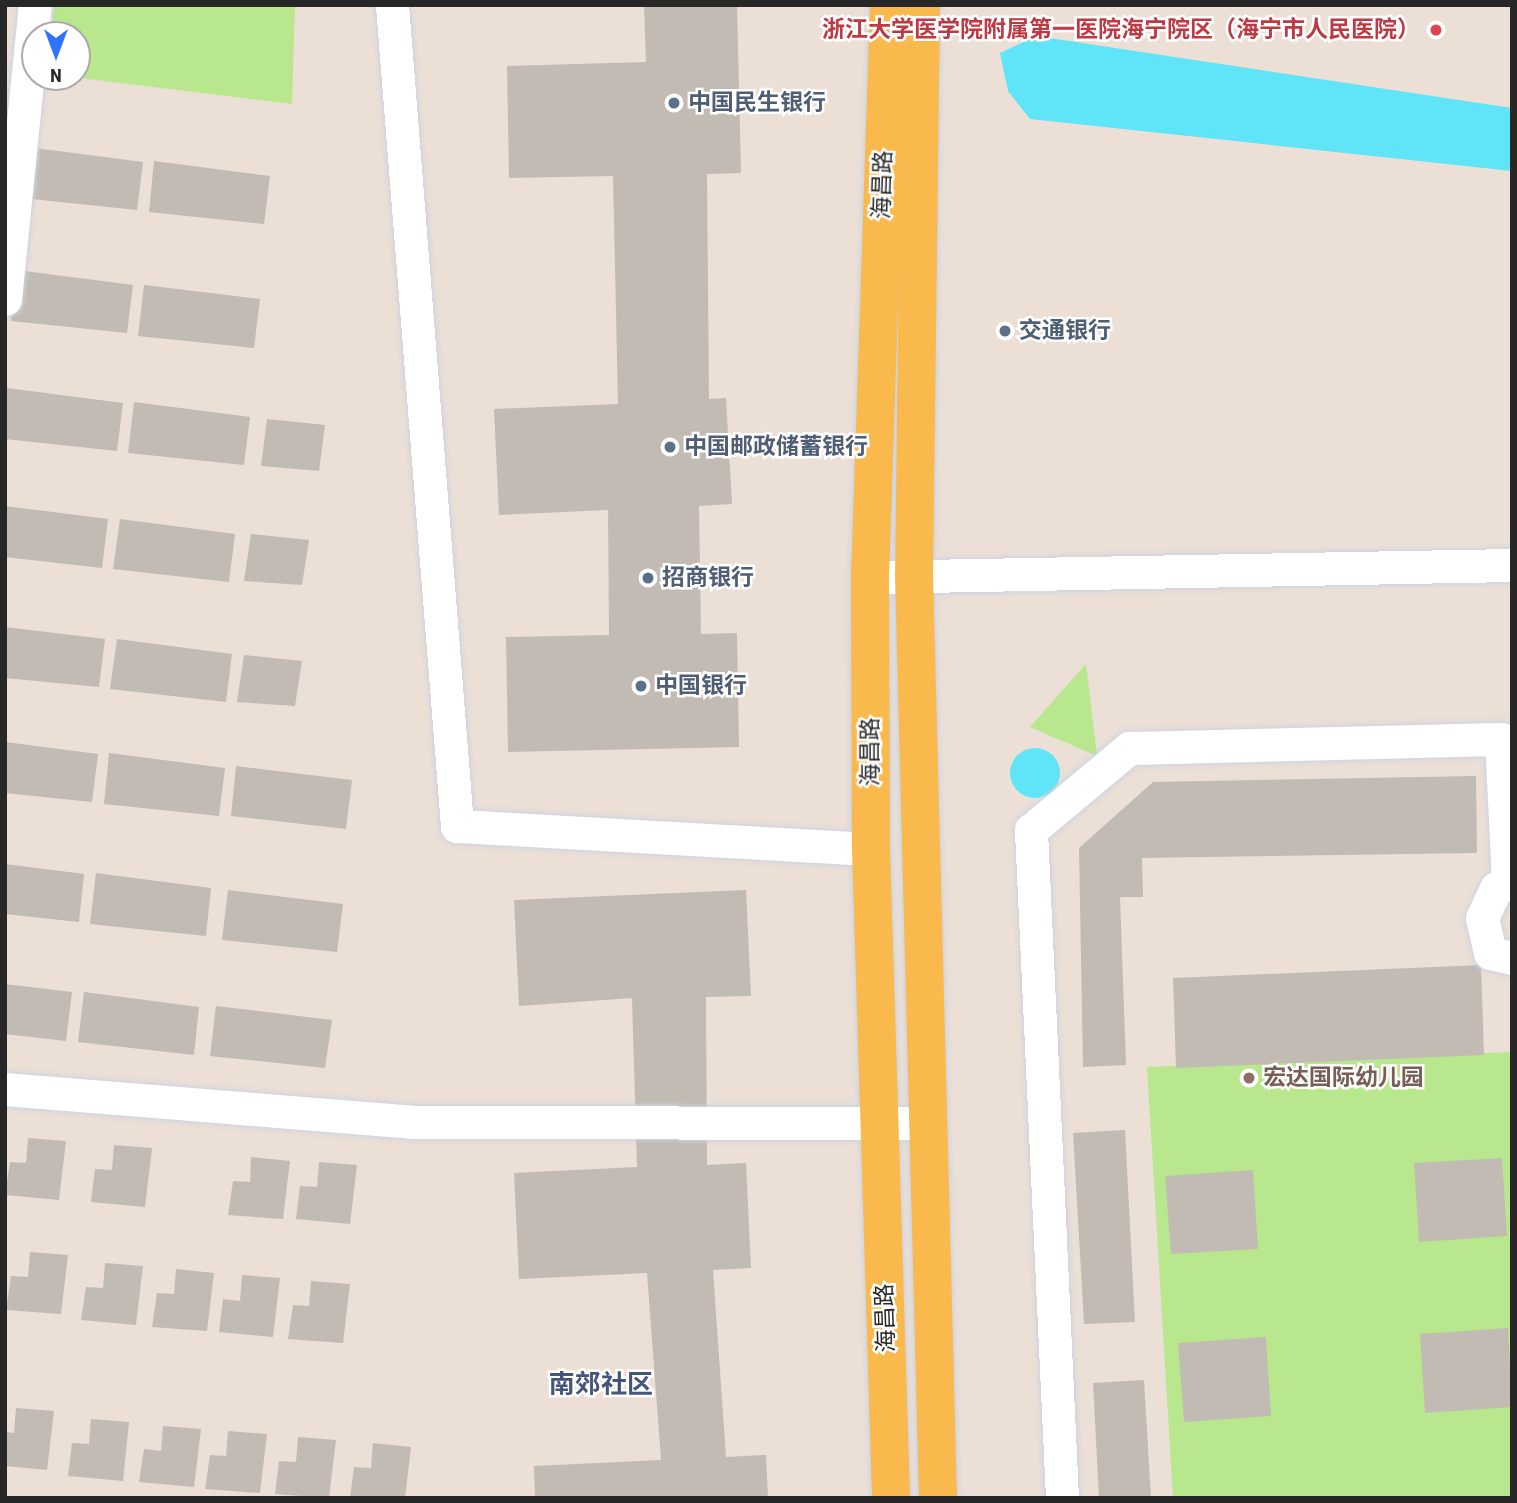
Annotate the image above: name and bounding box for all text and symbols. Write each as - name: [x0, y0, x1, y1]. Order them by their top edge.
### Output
- place label: 浙江大学医学院附属第一医院海宁院区（海宁市人民医院）: [822, 16, 1420, 44]
- marker: 浙江大学医学院附属第一医院海宁院区（海宁市人民医院）: [1426, 20, 1446, 40]
- north arrow: [21, 21, 91, 91]
- text: N: [50, 64, 62, 87]
- place label: 中国民生银行: [688, 89, 826, 117]
- marker: 中国民生银行: [666, 95, 682, 111]
- street label: 海昌路: [868, 150, 898, 220]
- place label: 交通银行: [1019, 317, 1111, 345]
- marker: 交通银行: [997, 323, 1013, 339]
- place label: 中国邮政储蓄银行: [684, 433, 868, 461]
- marker: 中国邮政储蓄银行: [662, 439, 678, 455]
- place label: 招商银行: [662, 564, 754, 592]
- marker: 招商银行: [640, 570, 656, 586]
- place label: 中国银行: [655, 672, 747, 700]
- marker: 中国银行: [633, 678, 649, 694]
- street label: 海昌路: [857, 718, 885, 786]
- place label: 宏达国际幼儿园: [1263, 1064, 1424, 1092]
- marker: 宏达国际幼儿园: [1241, 1070, 1257, 1086]
- street label: 海昌路: [871, 1283, 901, 1353]
- district label: 南郊社区: [549, 1369, 653, 1401]

